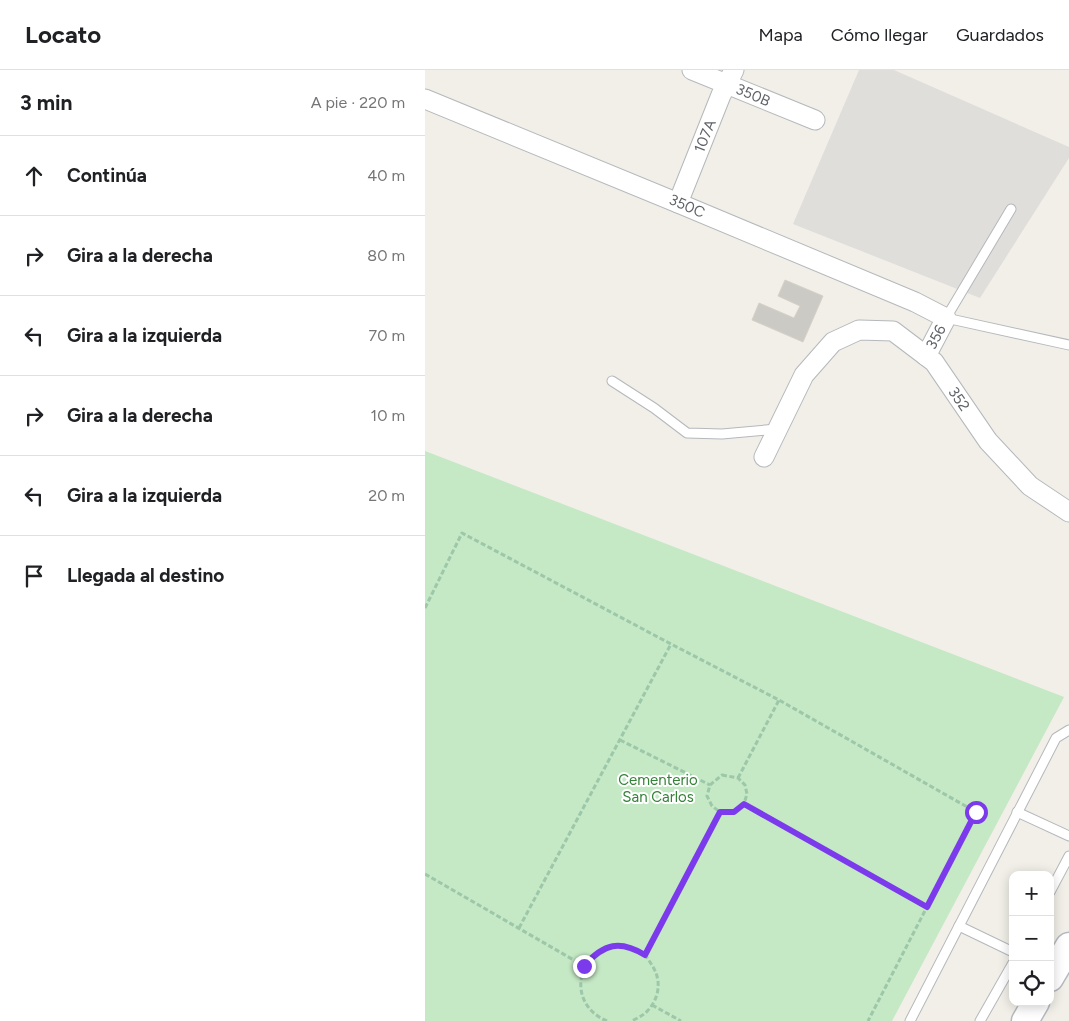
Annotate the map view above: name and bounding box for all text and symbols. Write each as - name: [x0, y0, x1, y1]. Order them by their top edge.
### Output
- text: Locato: [25, 20, 101, 49]
- text: Mapa: [758, 24, 803, 46]
- text: Cómo llegar: [831, 24, 928, 46]
- text: Guardados: [956, 24, 1044, 46]
- street label: 350B: [733, 80, 773, 110]
- text: 3 min: [20, 90, 72, 115]
- text: A pie · 220 m: [311, 93, 405, 112]
- street label: 107A: [690, 117, 720, 155]
- icon: ahead: [20, 162, 48, 190]
- text: Continúa: [67, 164, 147, 187]
- text: 40 m: [367, 166, 405, 185]
- street label: 350C: [666, 190, 708, 222]
- icon: right: [20, 242, 48, 270]
- text: Gira a la derecha: [67, 244, 213, 267]
- text: 80 m: [367, 246, 405, 265]
- street label: 356: [922, 321, 950, 352]
- icon: left: [20, 322, 48, 350]
- text: Gira a la izquierda: [67, 324, 222, 347]
- text: 70 m: [369, 326, 405, 345]
- street label: 352: [944, 384, 974, 414]
- icon: right: [20, 402, 48, 430]
- text: Gira a la derecha: [67, 404, 213, 427]
- text: 10 m: [371, 406, 405, 425]
- icon: left: [20, 482, 48, 510]
- text: Gira a la izquierda: [67, 484, 222, 507]
- text: 20 m: [368, 486, 405, 505]
- icon: arrive: [20, 562, 48, 590]
- text: Llegada al destino: [67, 564, 224, 587]
- park label: Cementerio San Carlos: [618, 771, 698, 806]
- route start: [965, 801, 988, 824]
- map controls: [1009, 871, 1054, 1006]
- button: +: [1009, 871, 1054, 916]
- button: −: [1009, 916, 1054, 961]
- route end: [573, 955, 596, 978]
- button: locate: [1009, 961, 1054, 1006]

